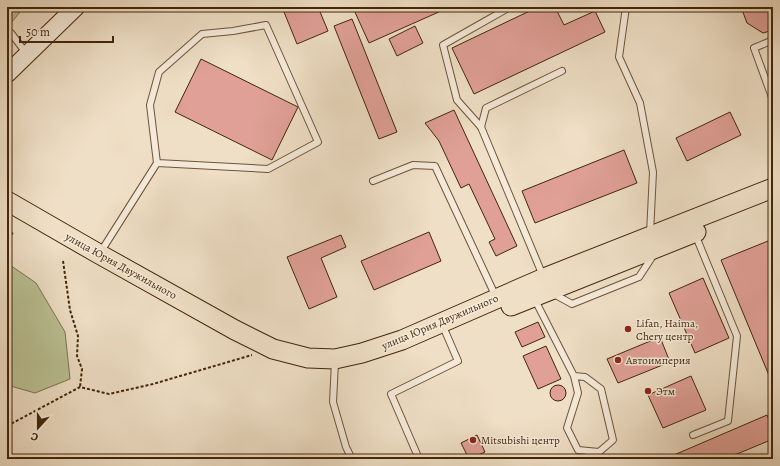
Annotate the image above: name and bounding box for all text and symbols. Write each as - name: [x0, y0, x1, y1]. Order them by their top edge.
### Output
- scale bar: [20, 18, 113, 44]
- text: 50 m: [26, 24, 50, 40]
- street label: улица Юрия Двужильного: [62, 229, 180, 303]
- street label: улица Юрия Двужильного: [378, 290, 501, 354]
- place label: Lifan, Haima, Chery центр: [636, 316, 698, 344]
- marker: Lifan, Haima, Chery центр: [623, 324, 633, 334]
- place label: Автоимперия: [625, 353, 691, 368]
- marker: Автоимперия: [613, 355, 623, 365]
- place label: Этм: [656, 384, 675, 399]
- marker: Этм: [643, 386, 653, 396]
- north arrow: [18, 408, 58, 448]
- text: С: [29, 429, 40, 445]
- place label: Mitsubishi центр: [481, 433, 560, 448]
- marker: Mitsubishi центр: [468, 435, 478, 445]

